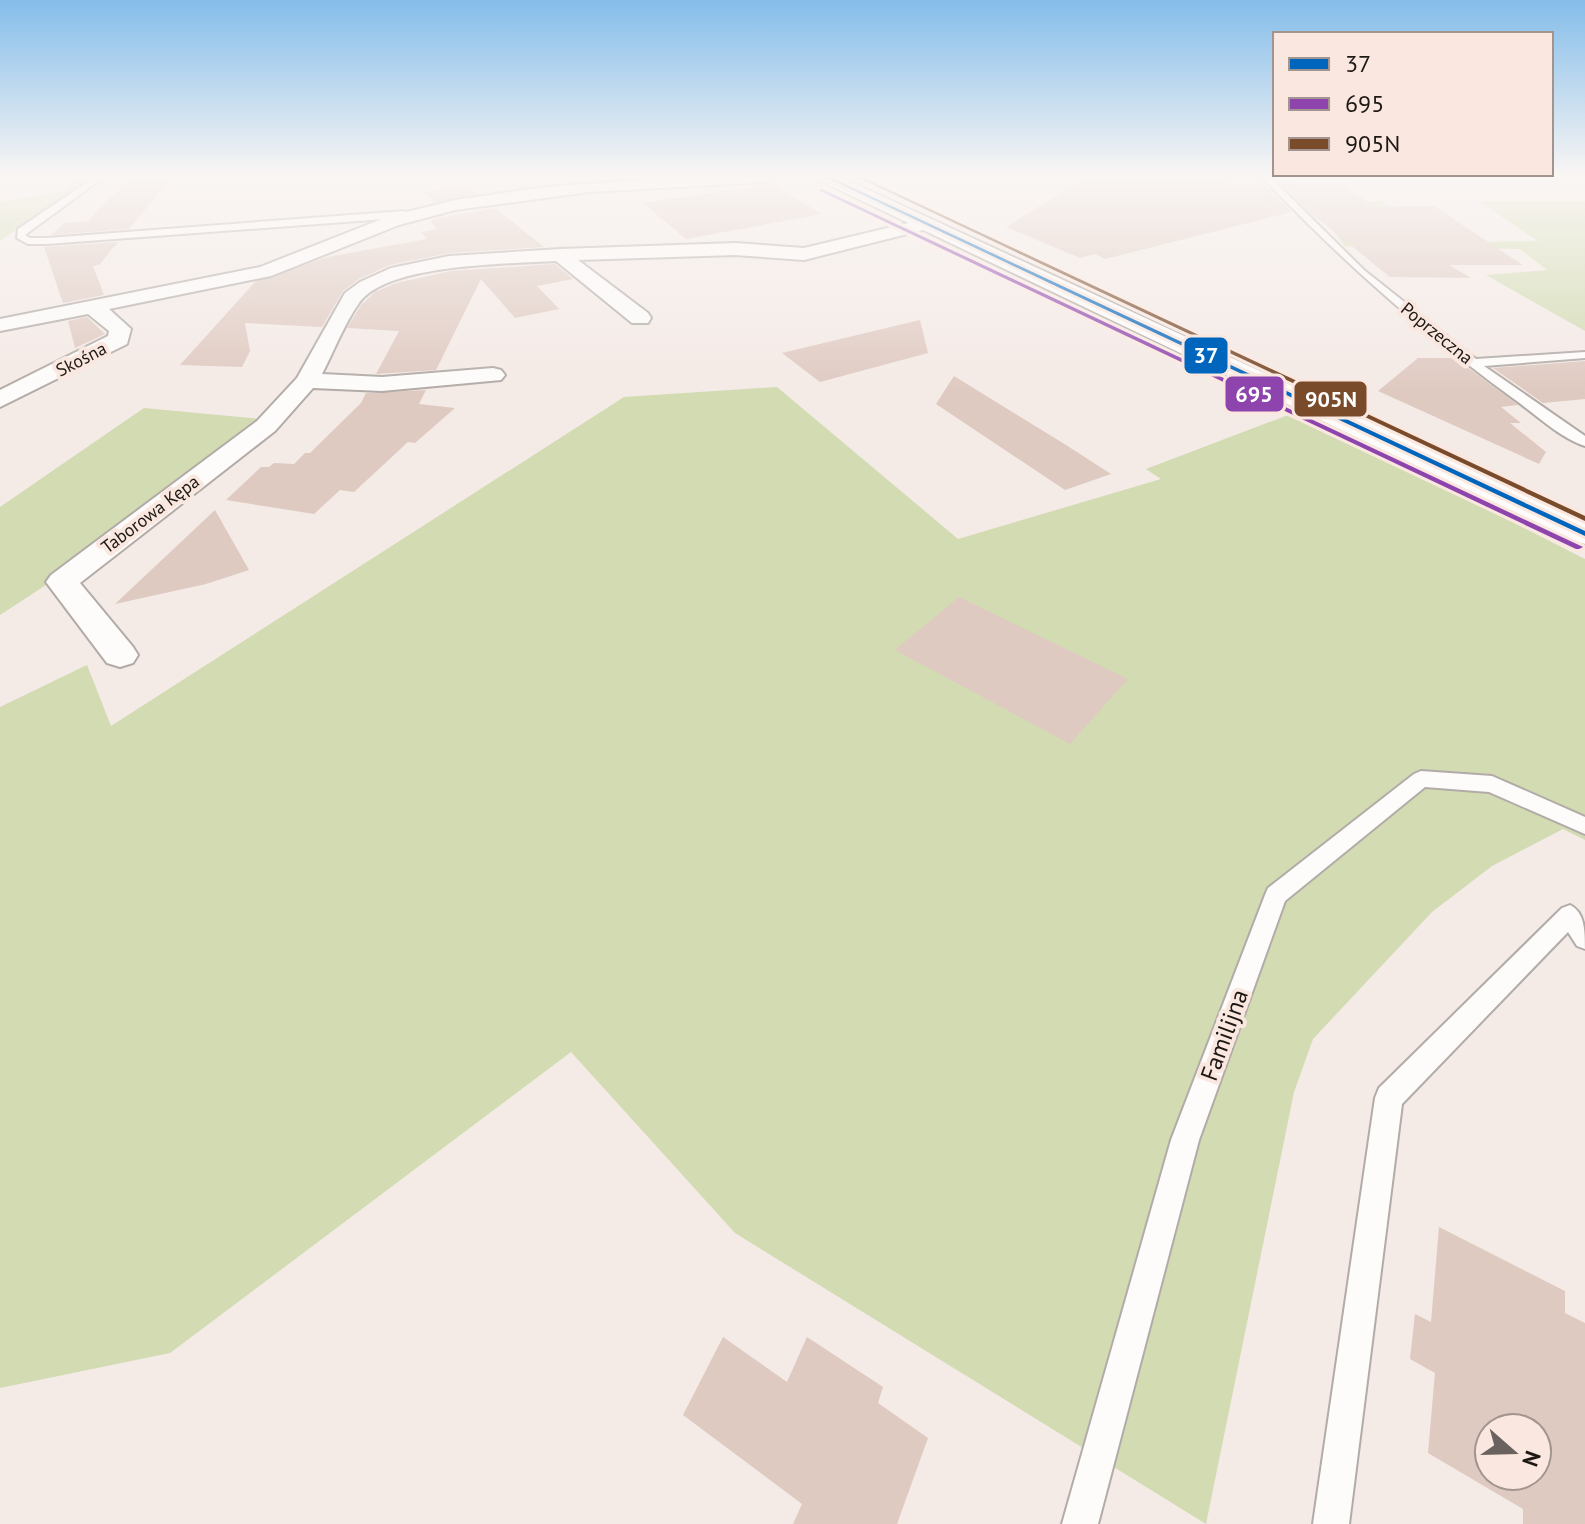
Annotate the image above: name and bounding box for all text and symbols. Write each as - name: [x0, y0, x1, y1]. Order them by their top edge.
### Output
- legend: [1273, 32, 1553, 176]
- text: 37: [1345, 48, 1371, 79]
- text: 695: [1345, 88, 1384, 119]
- text: 905N: [1345, 128, 1400, 159]
- street label: Poprzeczna: [1396, 297, 1478, 369]
- line badge: 37: [1183, 336, 1229, 375]
- street label: Skośna: [52, 337, 110, 381]
- text: 37: [1194, 341, 1218, 369]
- line badge: 695: [1224, 375, 1285, 413]
- text: 695: [1235, 380, 1273, 408]
- line badge: 905N: [1293, 380, 1368, 418]
- text: 905N: [1305, 385, 1357, 413]
- street label: Taborowa Kępa: [96, 470, 204, 558]
- street label: Familijna: [1193, 985, 1255, 1085]
- north arrow: [1473, 1412, 1553, 1492]
- text: N: [1516, 1447, 1547, 1470]

